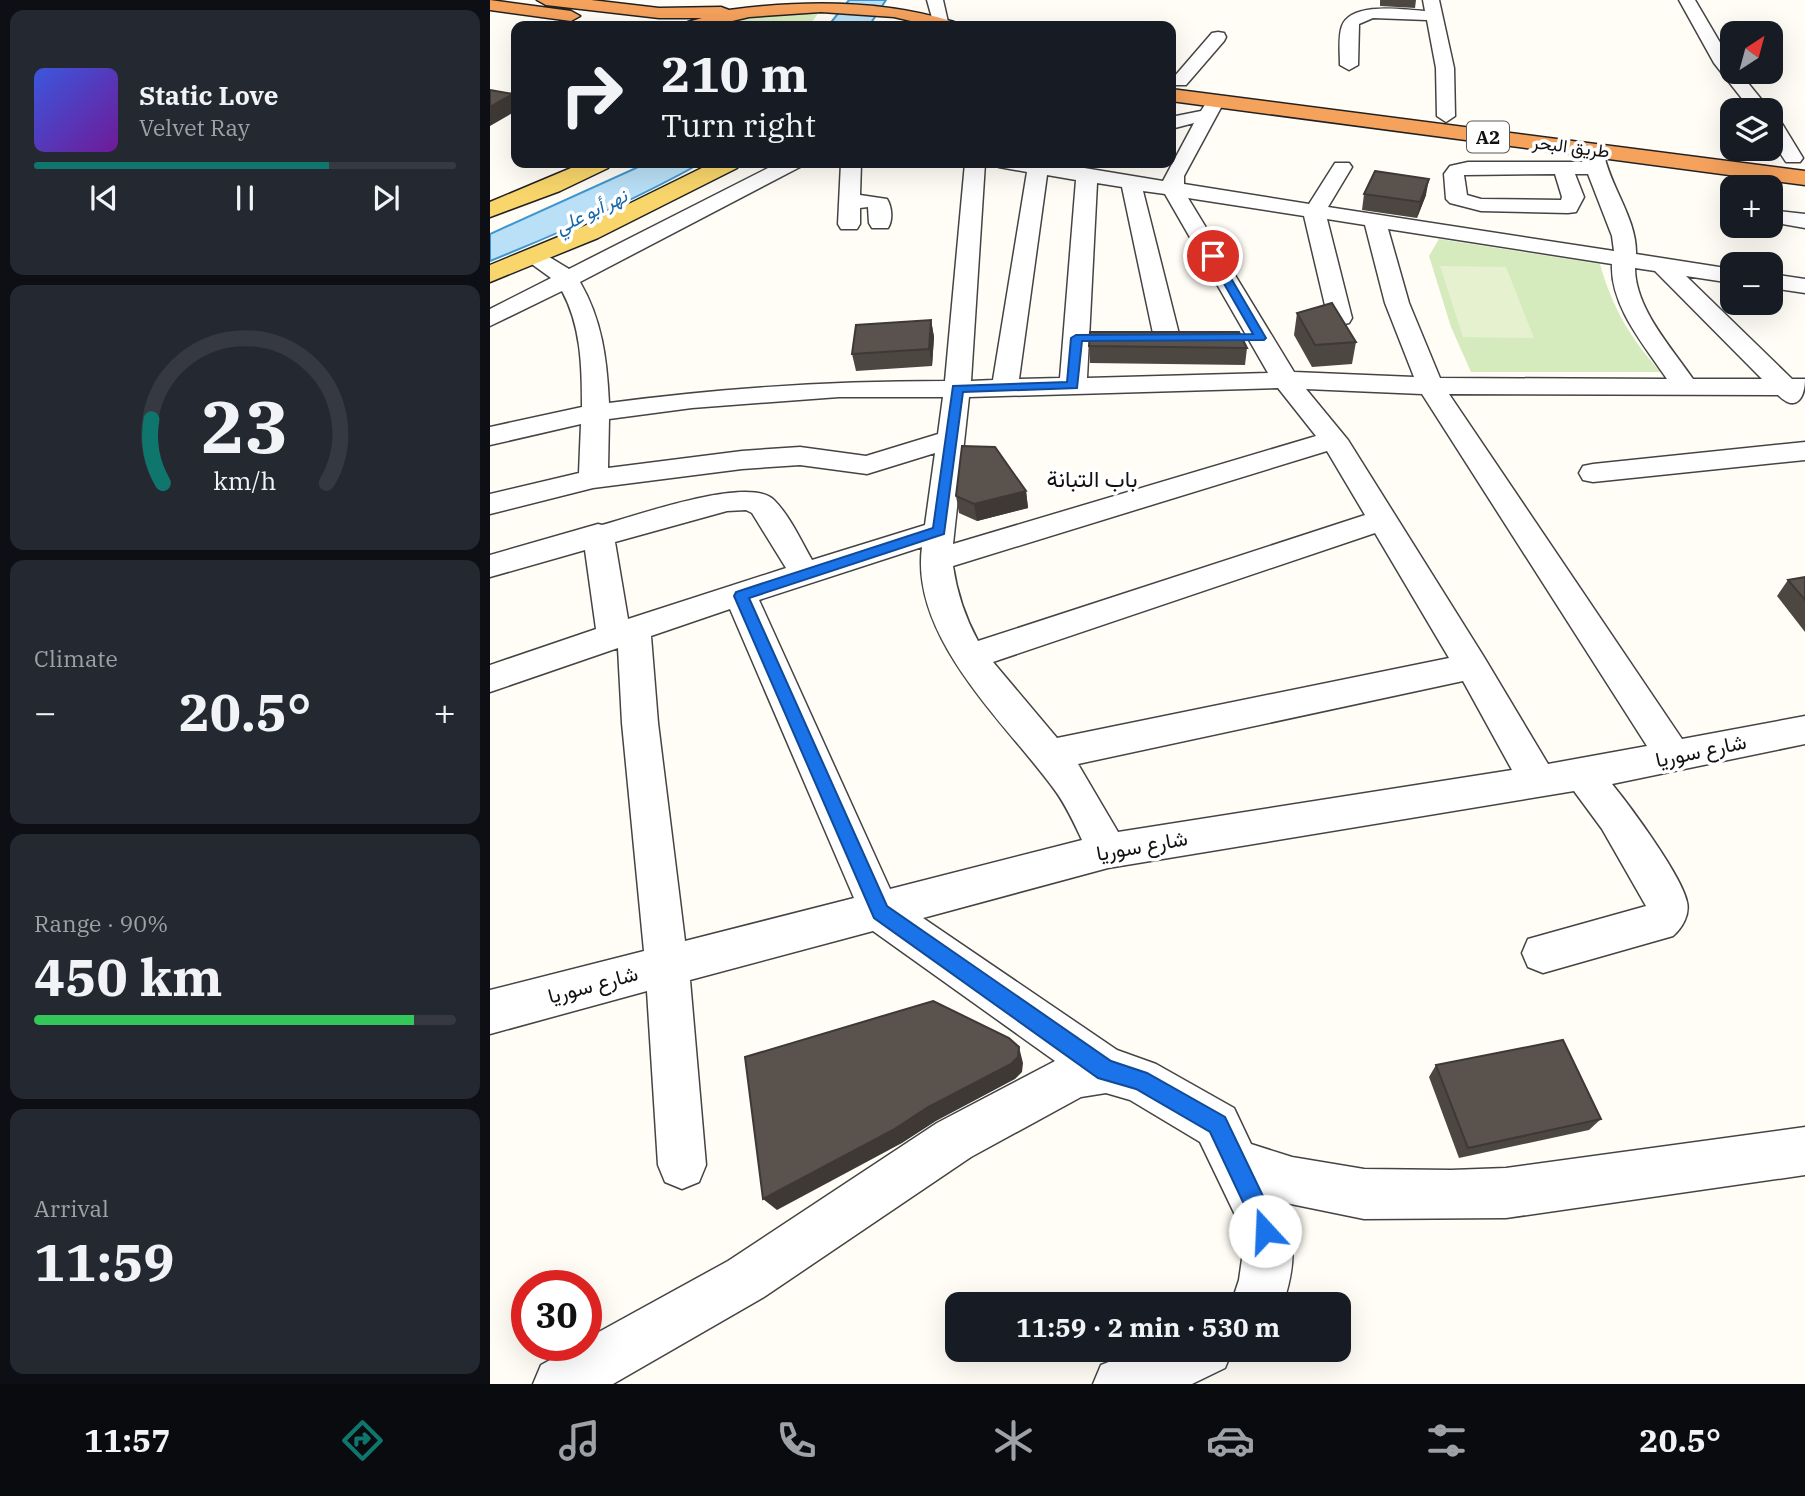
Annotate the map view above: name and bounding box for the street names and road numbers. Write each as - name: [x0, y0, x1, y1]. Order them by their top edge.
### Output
- road number: A2: [1467, 122, 1509, 153]
- street label: طريق البحر: [1530, 130, 1611, 163]
- street label: شارع سوريا: [1653, 727, 1749, 774]
- street label: شارع سوريا: [1094, 823, 1190, 868]
- street label: شارع سوريا: [545, 959, 641, 1010]

